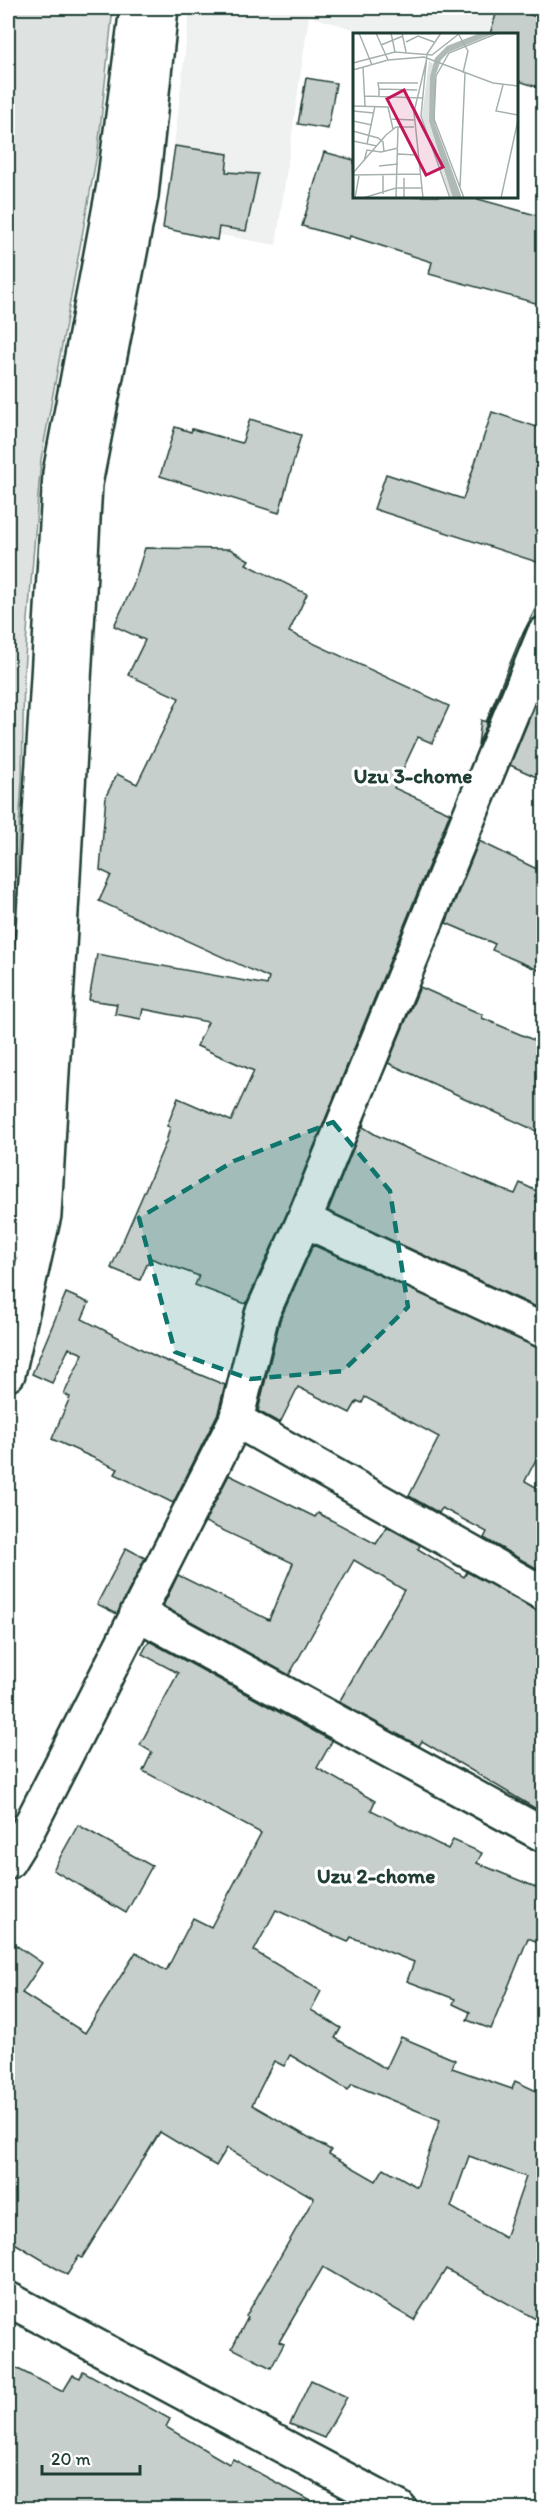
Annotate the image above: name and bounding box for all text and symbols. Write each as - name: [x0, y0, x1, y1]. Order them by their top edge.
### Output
- inset map: [353, 33, 518, 198]
- district label: Uzu 3-chome: [354, 763, 472, 788]
- district label: Uzu 2-chome: [317, 1863, 435, 1888]
- scale bar: [42, 2438, 140, 2476]
- text: 20 m: [51, 2448, 91, 2470]

